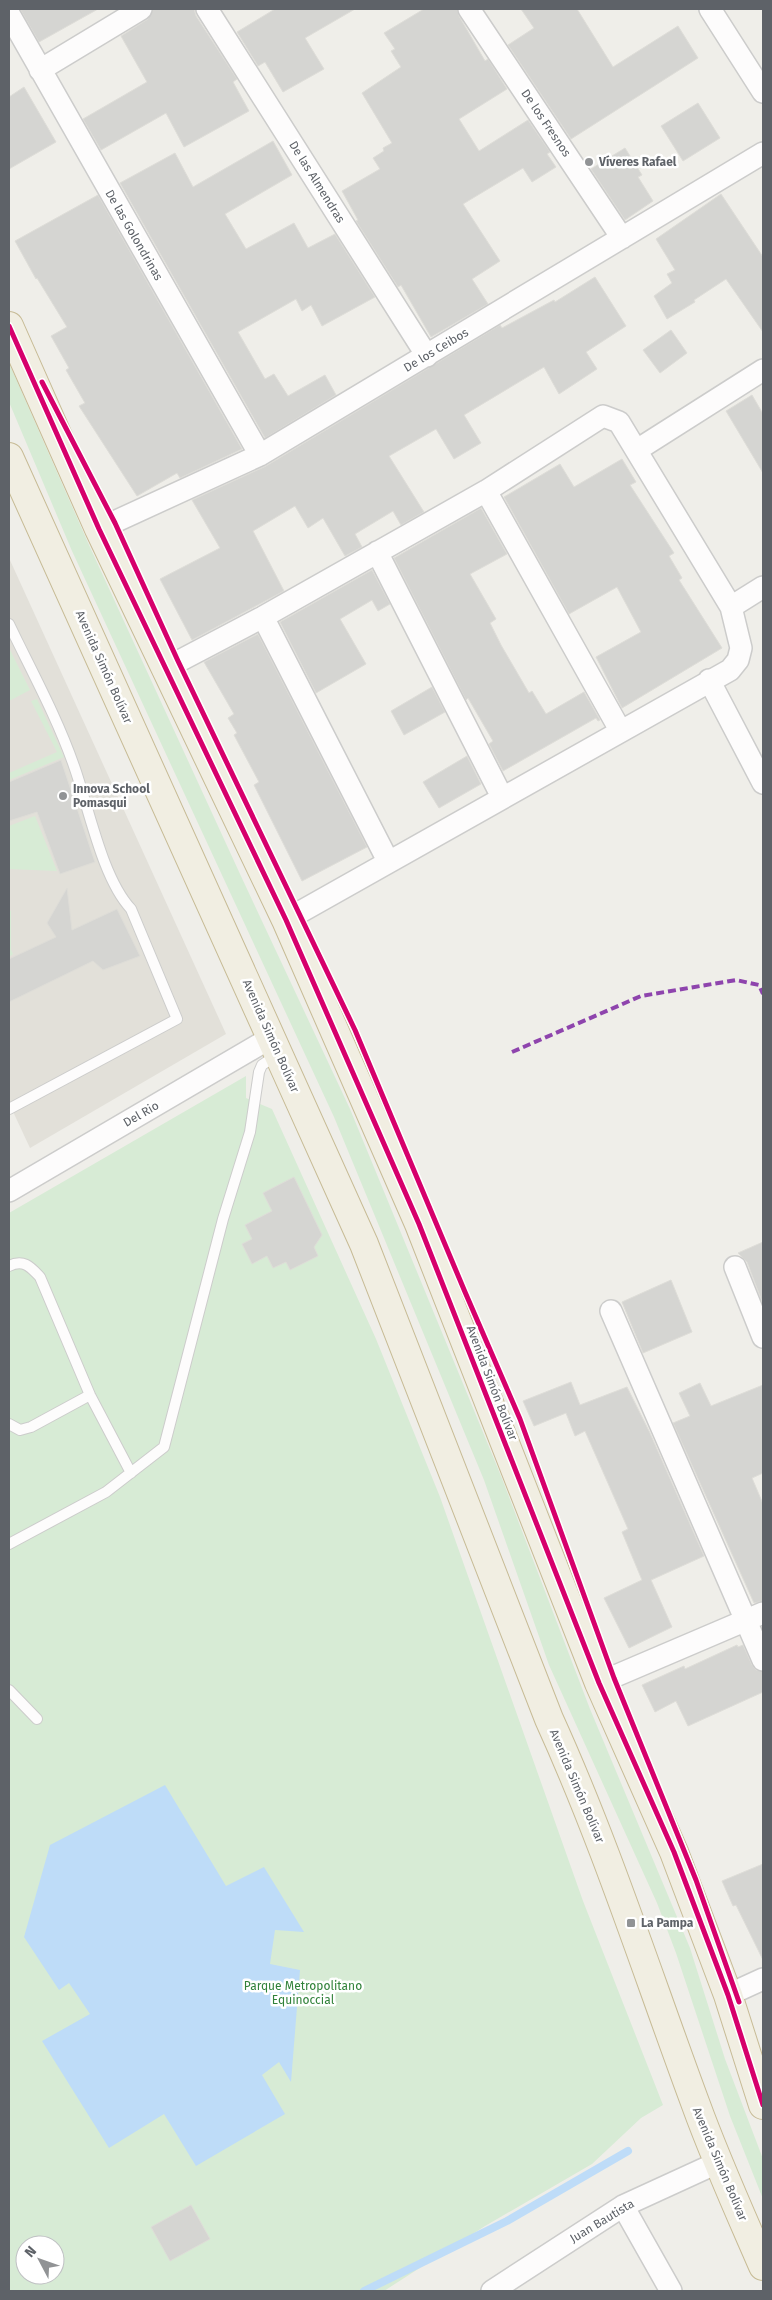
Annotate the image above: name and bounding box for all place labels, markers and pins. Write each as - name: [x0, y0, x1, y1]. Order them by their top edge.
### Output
- place label: Víveres Rafael: [598, 155, 677, 169]
- marker: Víveres Rafael: [583, 156, 595, 168]
- place label: Innova School Pomasqui: [73, 782, 150, 810]
- marker: Innova School Pomasqui: [57, 790, 69, 802]
- place label: La Pampa: [641, 1916, 694, 1930]
- marker: La Pampa: [625, 1917, 637, 1929]

